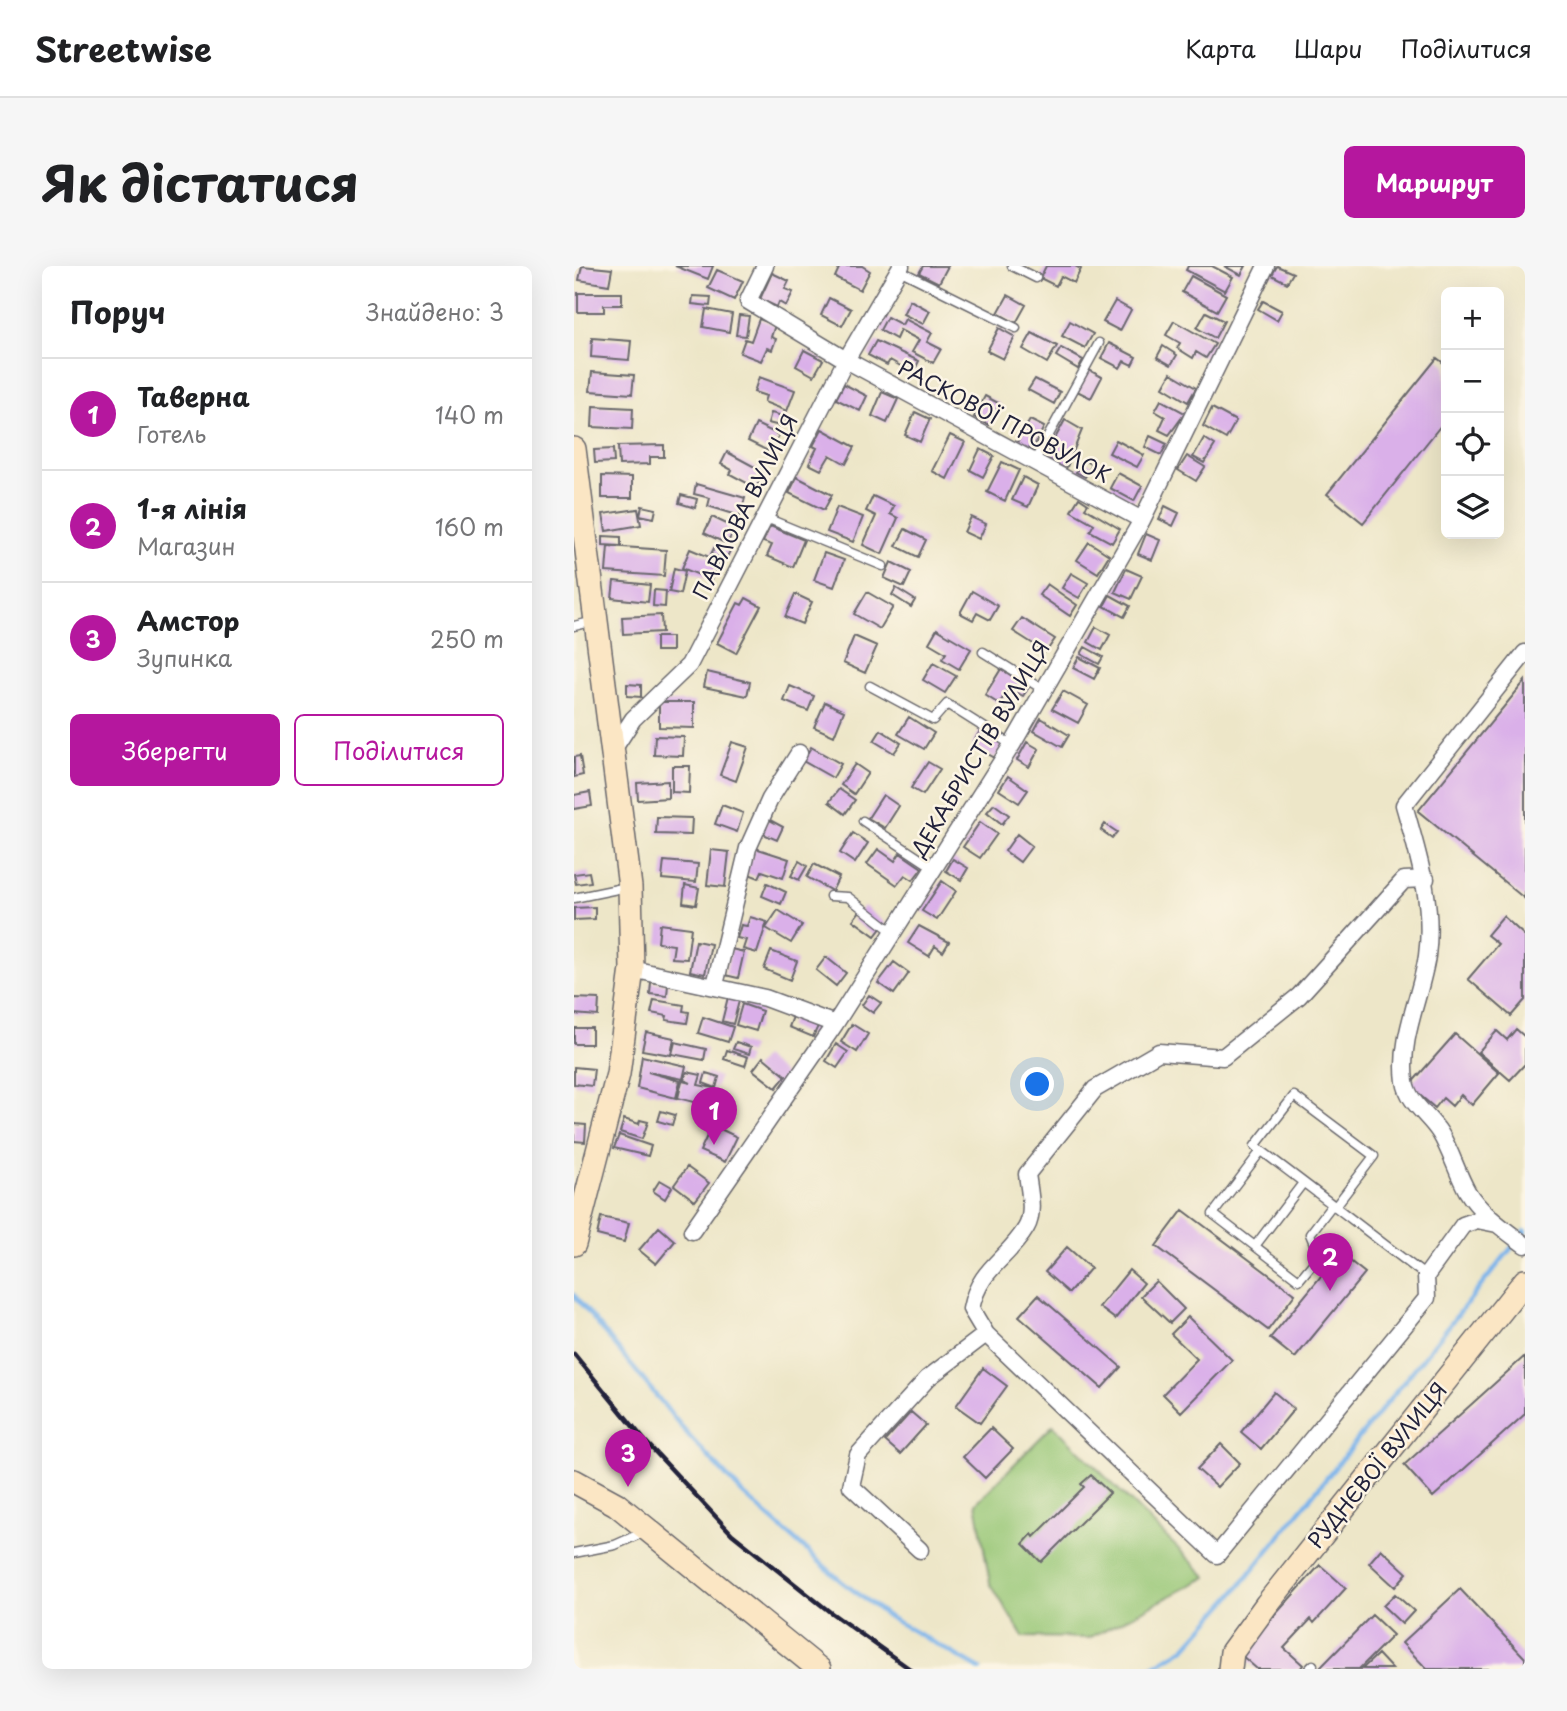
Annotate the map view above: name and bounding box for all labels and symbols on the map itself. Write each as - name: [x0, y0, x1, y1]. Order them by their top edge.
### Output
- street label: РАСКОВОЇ ПРОВУЛОК: [893, 351, 1117, 490]
- street label: ПАВЛОВА ВУЛИЦЯ: [684, 408, 805, 604]
- street label: ДЕКАБРИСТІВ ВУЛИЦЯ: [901, 634, 1057, 863]
- your location: [1020, 1067, 1054, 1101]
- pin: 1: [691, 1087, 737, 1145]
- pin: 2: [1307, 1233, 1353, 1291]
- street label: РУДНЄВОЇ ВУЛИЦЯ: [1299, 1375, 1454, 1555]
- pin: 3: [605, 1429, 651, 1487]

